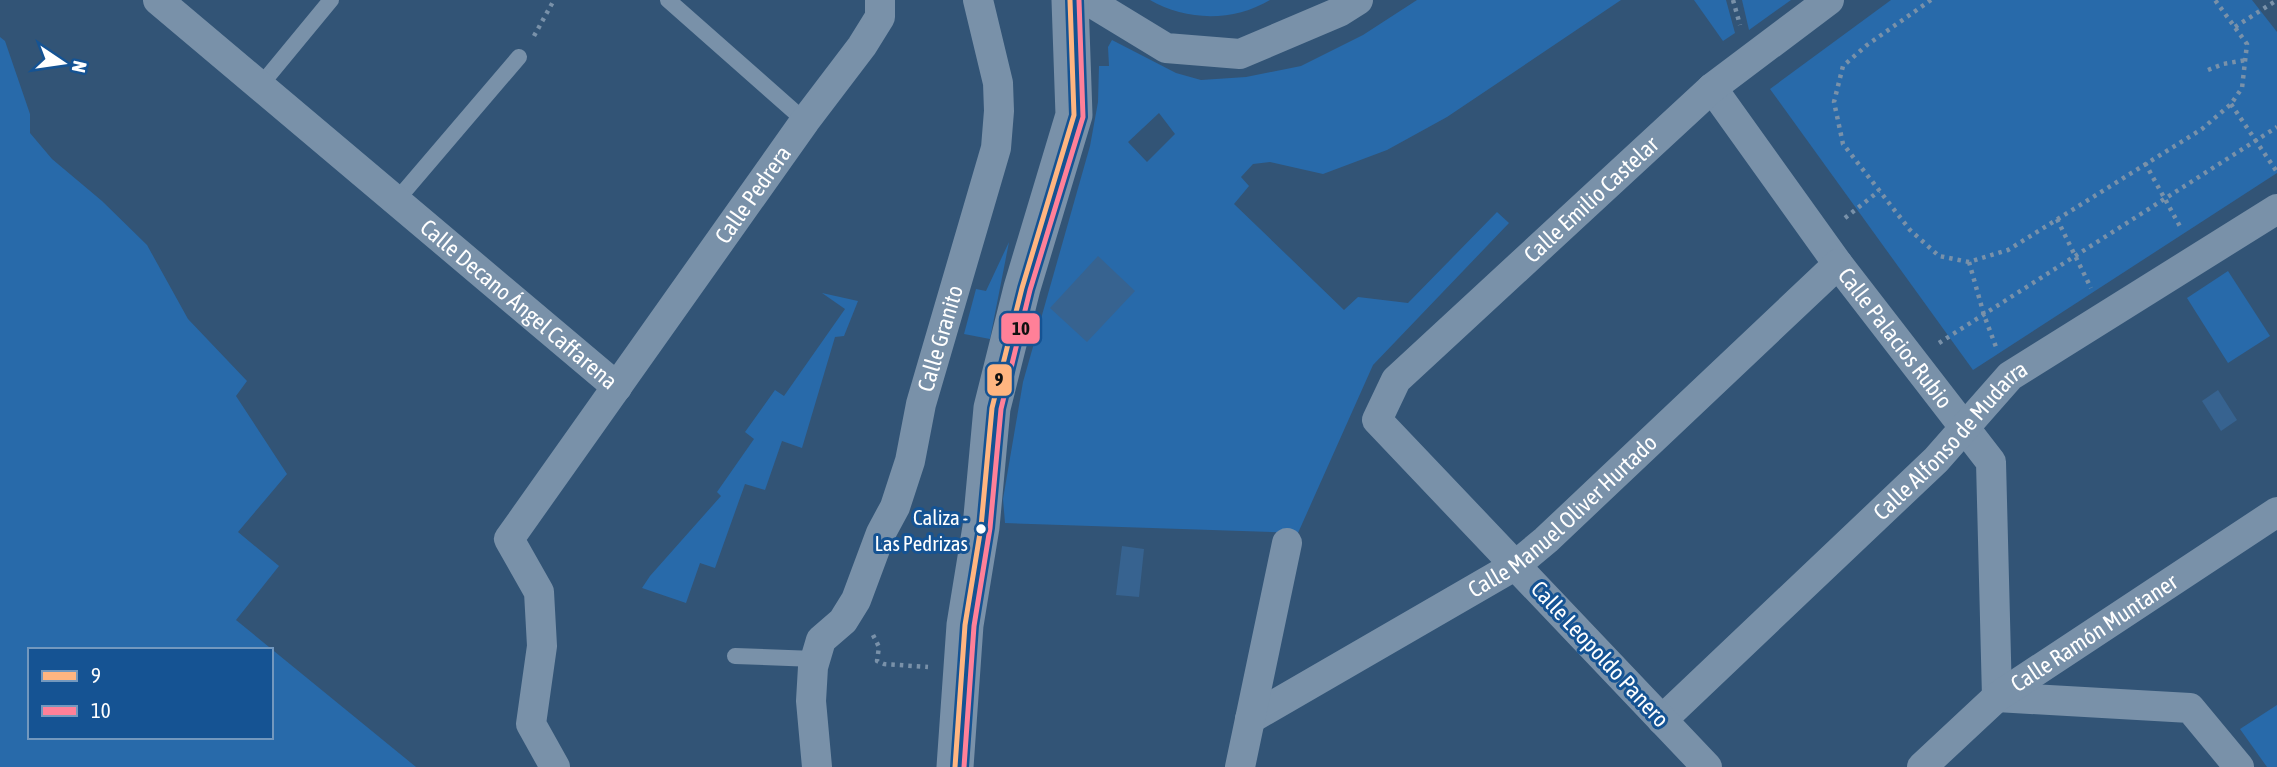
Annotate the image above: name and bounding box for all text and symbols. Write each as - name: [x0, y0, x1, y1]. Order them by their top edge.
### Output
- north arrow: [28, 28, 98, 98]
- text: N: [68, 59, 92, 75]
- street label: Calle Emilio Castelar: [1519, 130, 1665, 268]
- street label: Calle Pedrera: [710, 141, 796, 248]
- street label: Calle Decano Ángel Caffarena: [415, 214, 622, 394]
- street label: Calle Palacios Rubio: [1833, 263, 1958, 413]
- street label: Calle Granito: [912, 282, 968, 395]
- line badge: 10: [1000, 312, 1041, 345]
- text: 10: [1012, 317, 1030, 339]
- street label: Calle Alfonso de Mudarra: [1868, 356, 2032, 525]
- line badge: 9: [986, 363, 1013, 397]
- text: 9: [995, 368, 1004, 390]
- street label: Calle Manuel Oliver Hurtado: [1464, 429, 1662, 603]
- place label: Caliza - Las Pedrizas: [875, 505, 968, 555]
- marker: Caliza - Las Pedrizas: [974, 522, 988, 536]
- street label: Calle Ramón Muntaner: [2006, 568, 2183, 697]
- street label: Calle Leopoldo Panero: [1526, 576, 1674, 732]
- legend: [28, 648, 273, 739]
- text: 9: [91, 663, 101, 687]
- text: 10: [91, 698, 111, 722]

